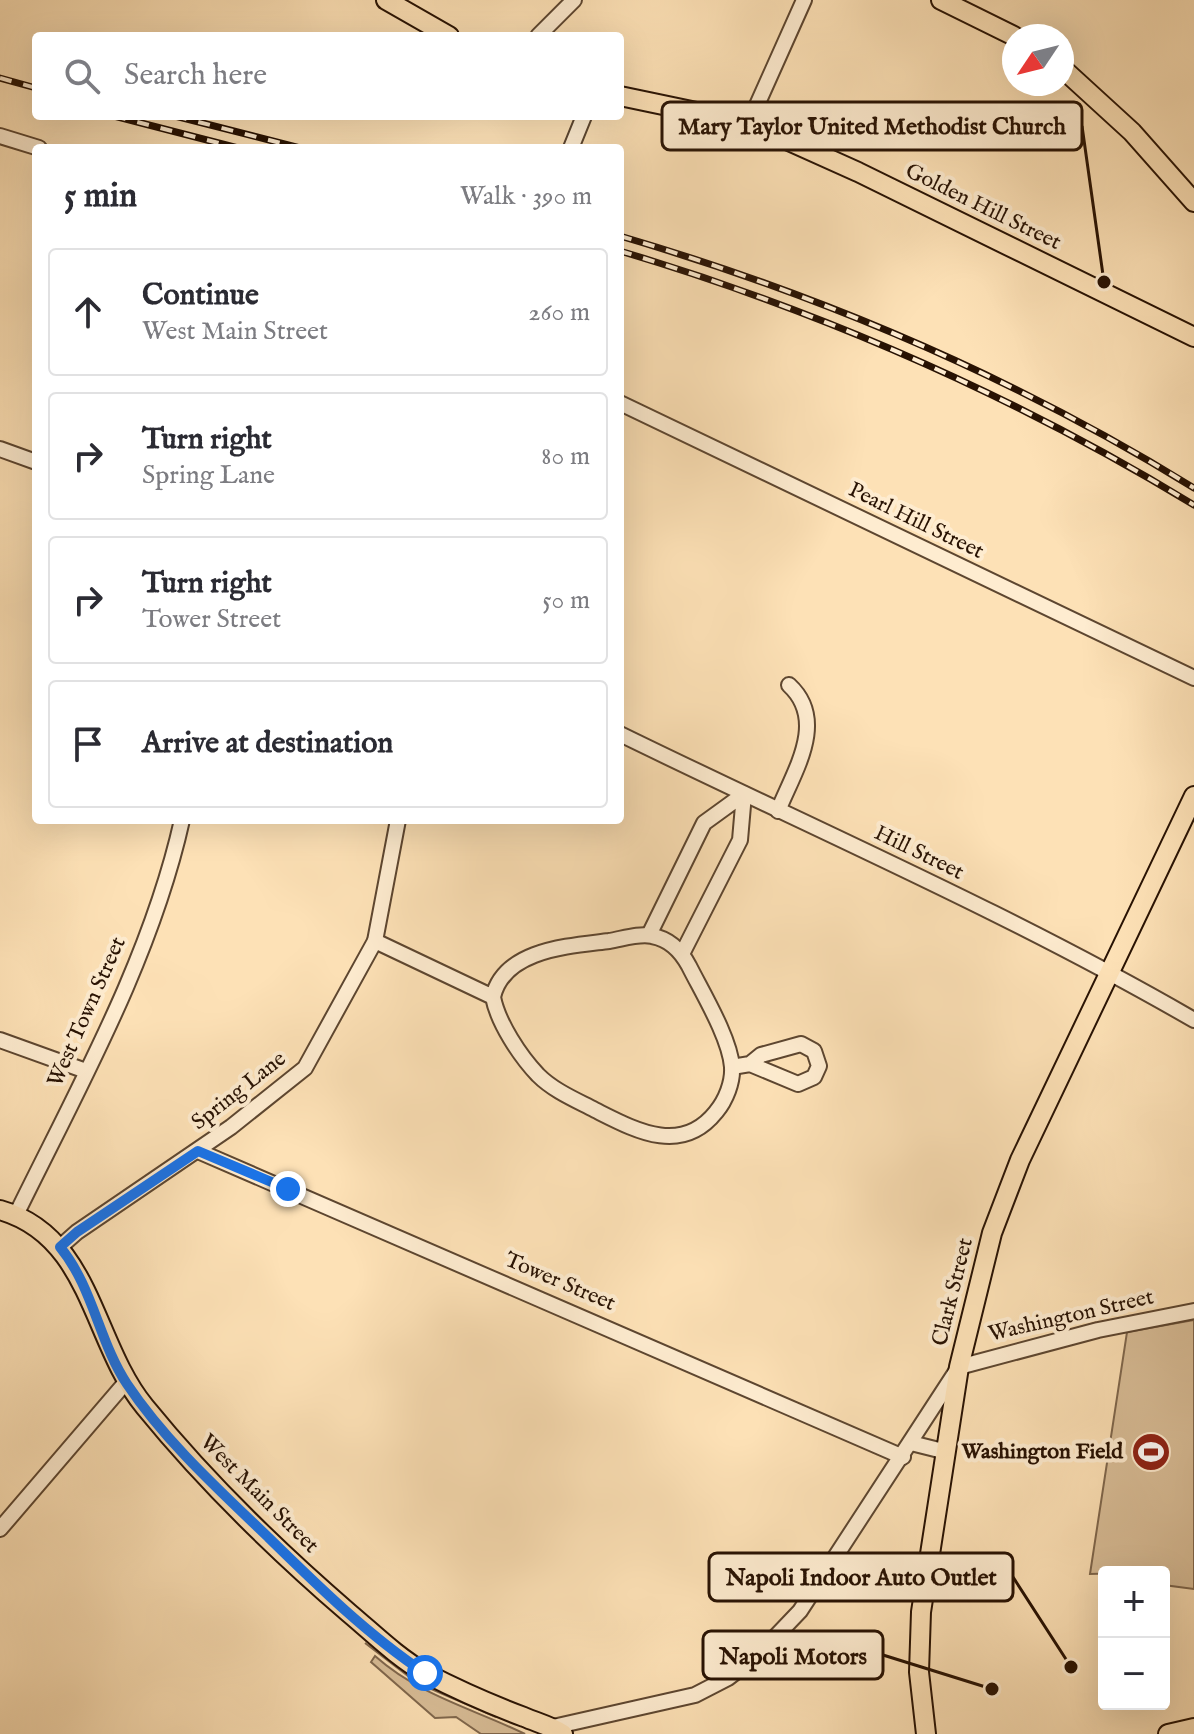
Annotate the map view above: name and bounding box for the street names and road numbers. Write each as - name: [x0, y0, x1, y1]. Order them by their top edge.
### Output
- street label: Golden Hill Street: [901, 157, 1066, 257]
- street label: Pearl Hill Street: [844, 476, 989, 566]
- street label: Hill Street: [870, 819, 969, 887]
- street label: West Town Street: [41, 932, 133, 1091]
- street label: Spring Lane: [186, 1045, 292, 1137]
- street label: Clark Street: [926, 1235, 980, 1349]
- street label: Tower Street: [500, 1246, 620, 1318]
- street label: Washington Street: [986, 1283, 1157, 1349]
- street label: West Main Street: [193, 1428, 325, 1560]

